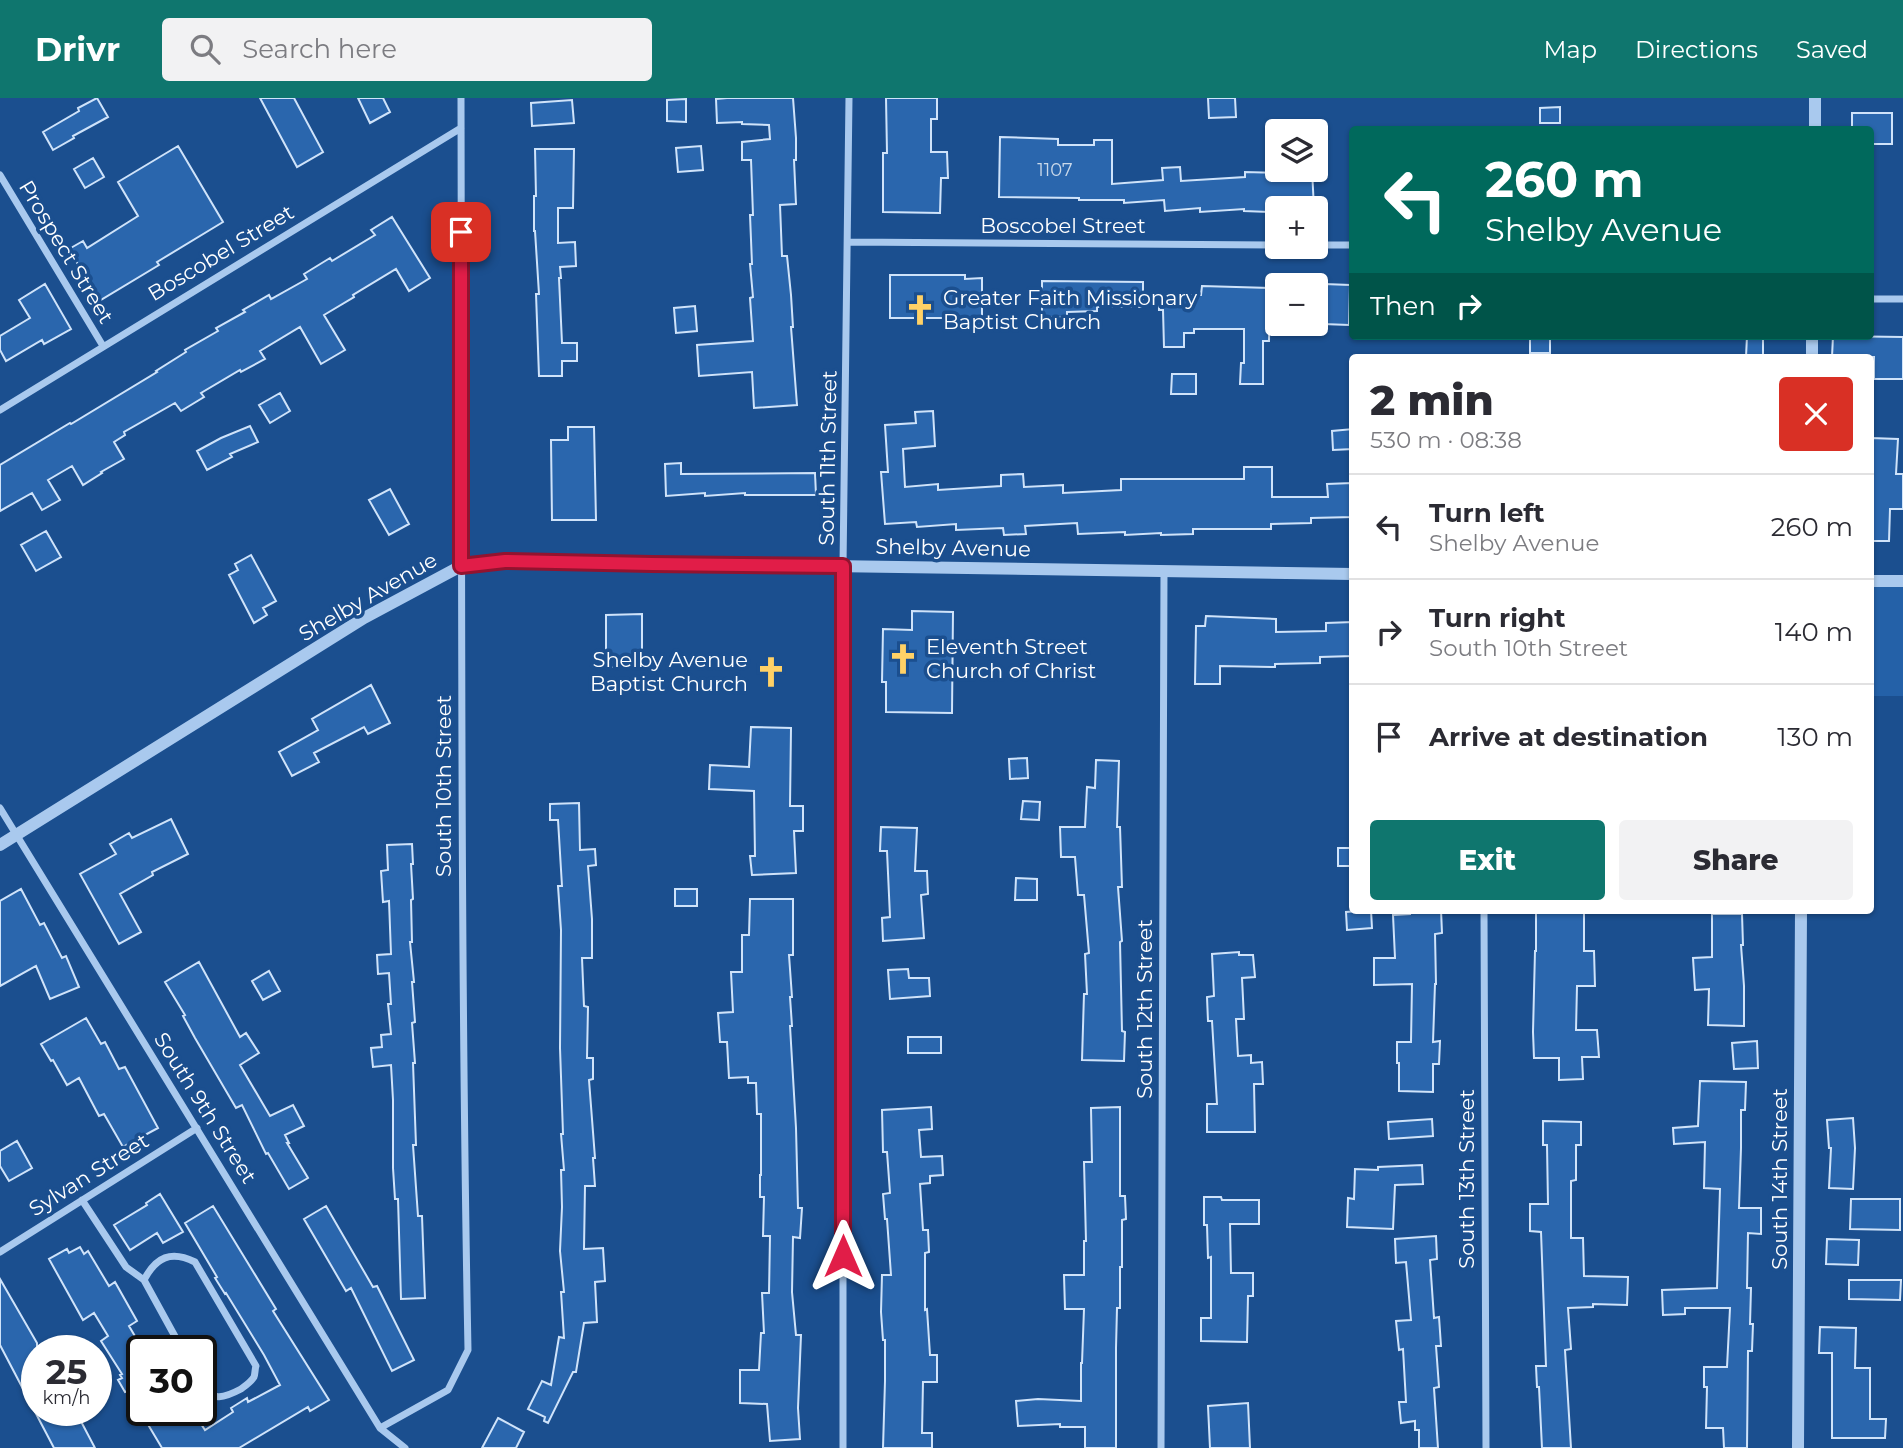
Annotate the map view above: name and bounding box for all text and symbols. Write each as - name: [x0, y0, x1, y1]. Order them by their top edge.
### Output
- search box: [162, 18, 652, 81]
- text: Drivr: [35, 29, 120, 69]
- icon: search: [186, 30, 224, 68]
- text: Search here: [242, 33, 397, 65]
- text: Map: [1544, 35, 1597, 64]
- text: Directions: [1635, 35, 1758, 64]
- text: Saved: [1796, 35, 1868, 64]
- map controls: [1265, 119, 1328, 336]
- button: layers: [1265, 119, 1328, 182]
- text: 260 m: [1485, 150, 1644, 209]
- icon: left: [1370, 154, 1461, 245]
- house number: 1107: [1037, 159, 1073, 181]
- street label: Prospect Street: [14, 176, 119, 328]
- button: +: [1265, 196, 1328, 259]
- street label: Boscobel Street: [143, 199, 298, 306]
- pin: [431, 202, 491, 262]
- text: Shelby Avenue: [1485, 210, 1722, 249]
- icon: arrive: [442, 213, 480, 251]
- street label: Boscobel Street: [980, 213, 1146, 238]
- button: −: [1265, 273, 1328, 336]
- place label: Greater Faith Missionary Baptist Church: [943, 285, 1198, 334]
- icon: right: [1450, 287, 1488, 325]
- text: Then: [1370, 290, 1436, 322]
- church icon: Greater Faith Missionary Baptist Church: [903, 293, 937, 327]
- street label: South 11th Street: [813, 370, 842, 546]
- text: 2 min: [1370, 374, 1494, 426]
- button: close: [1779, 377, 1853, 451]
- text: 530 m · 08:38: [1370, 426, 1522, 454]
- text: Turn left: [1429, 497, 1545, 529]
- icon: left: [1370, 508, 1408, 546]
- text: 260 m: [1771, 511, 1853, 543]
- text: Shelby Avenue: [1429, 529, 1599, 557]
- street label: Shelby Avenue: [875, 534, 1031, 561]
- street label: Shelby Avenue: [294, 547, 441, 646]
- text: Turn right: [1429, 602, 1565, 634]
- icon: right: [1370, 613, 1408, 651]
- text: 140 m: [1775, 616, 1853, 648]
- place label: Eleventh Street Church of Christ: [926, 634, 1096, 683]
- text: South 10th Street: [1429, 634, 1628, 662]
- church icon: Eleventh Street Church of Christ: [886, 642, 920, 676]
- place label: Shelby Avenue Baptist Church: [590, 647, 748, 696]
- church icon: Shelby Avenue Baptist Church: [754, 655, 788, 689]
- street label: South 10th Street: [431, 695, 456, 877]
- icon: arrive: [1370, 718, 1408, 756]
- text: Arrive at destination: [1429, 721, 1708, 753]
- text: 130 m: [1777, 721, 1853, 753]
- button: Exit: [1370, 820, 1605, 900]
- button: Share: [1619, 820, 1853, 900]
- street label: South 12th Street: [1132, 919, 1157, 1099]
- street label: South 9th Street: [149, 1028, 262, 1188]
- street label: South 14th Street: [1767, 1088, 1792, 1270]
- street label: South 13th Street: [1454, 1089, 1479, 1269]
- street label: Sylvan Street: [24, 1128, 153, 1221]
- position arrow: [806, 1219, 880, 1293]
- speed limit sign: 30: [126, 1335, 217, 1426]
- text: 25: [46, 1350, 87, 1393]
- text: km/h: [42, 1387, 91, 1409]

